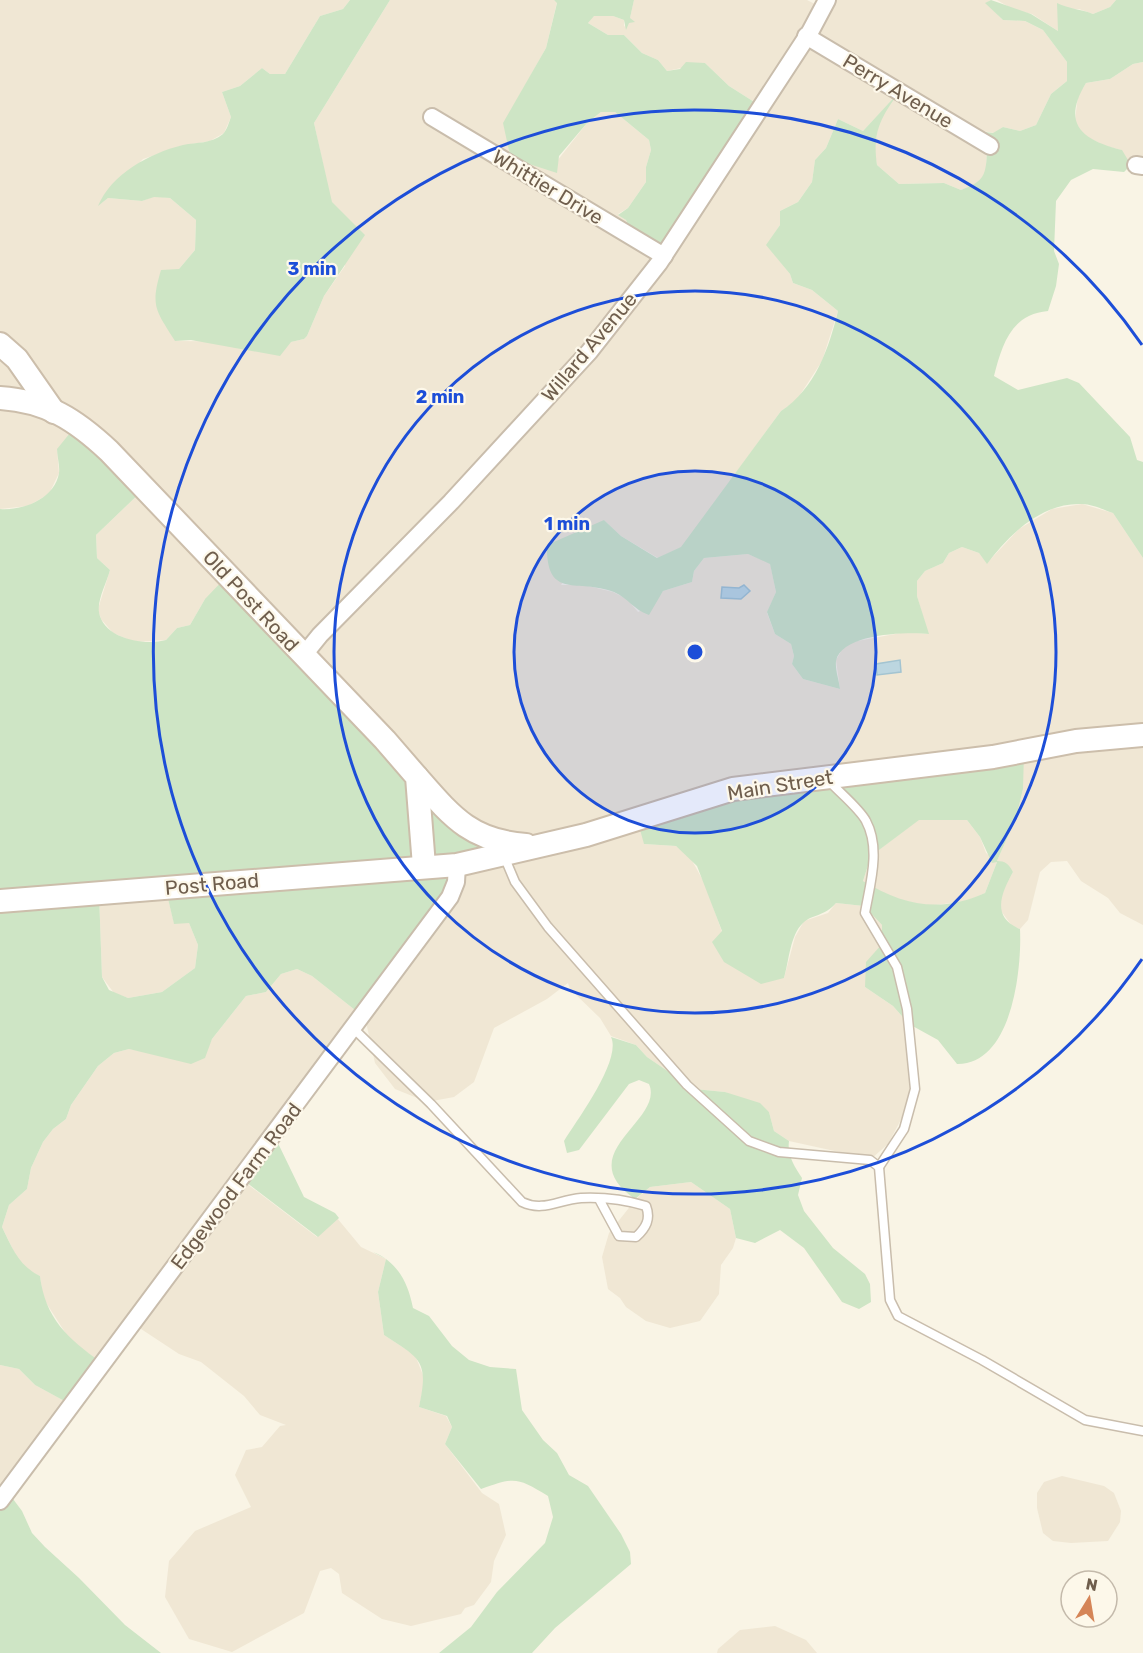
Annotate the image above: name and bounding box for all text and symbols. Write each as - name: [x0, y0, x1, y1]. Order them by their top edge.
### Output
- street label: Perry Avenue: [839, 49, 957, 133]
- street label: Whittier Drive: [488, 145, 608, 229]
- text: 3 min: [288, 258, 336, 280]
- street label: Willard Avenue: [536, 287, 642, 407]
- text: 2 min: [416, 386, 464, 408]
- text: 1 min: [544, 513, 590, 535]
- street label: Old Post Road: [198, 545, 304, 657]
- centre of rings: [685, 642, 705, 662]
- street label: Main Street: [725, 765, 835, 805]
- street label: Post Road: [164, 868, 260, 900]
- street label: Edgewood Farm Road: [166, 1098, 306, 1274]
- north arrow: [1059, 1569, 1119, 1629]
- text: N: [1084, 1574, 1099, 1595]

